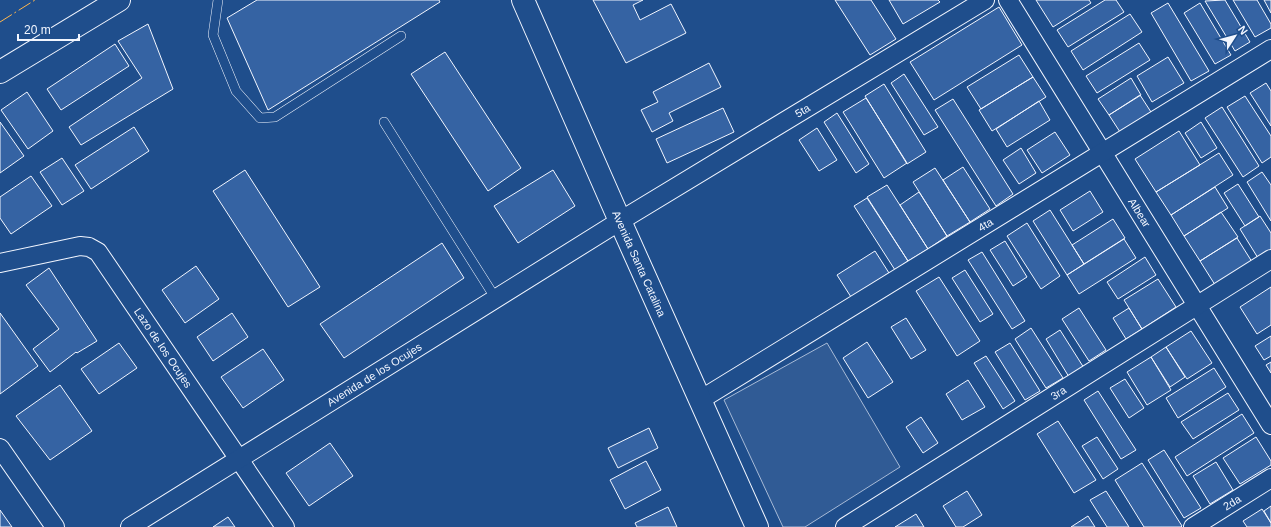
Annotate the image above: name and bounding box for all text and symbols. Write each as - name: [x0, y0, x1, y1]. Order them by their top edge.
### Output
- scale bar: [18, 16, 79, 42]
- north arrow: [1215, 16, 1255, 56]
- text: 20 m: [24, 23, 51, 37]
- text: N: [1236, 23, 1250, 37]
- street label: 5ta: [793, 101, 813, 120]
- street label: Albear: [1126, 196, 1153, 230]
- street label: Avenida Santa Catalina: [610, 209, 668, 319]
- street label: 4ta: [976, 215, 996, 234]
- street label: Lazo de los Ocujes: [132, 306, 195, 390]
- street label: Avenida de los Ocujes: [325, 340, 424, 409]
- street label: 3ra: [1048, 383, 1069, 402]
- street label: 2da: [1221, 492, 1244, 512]

